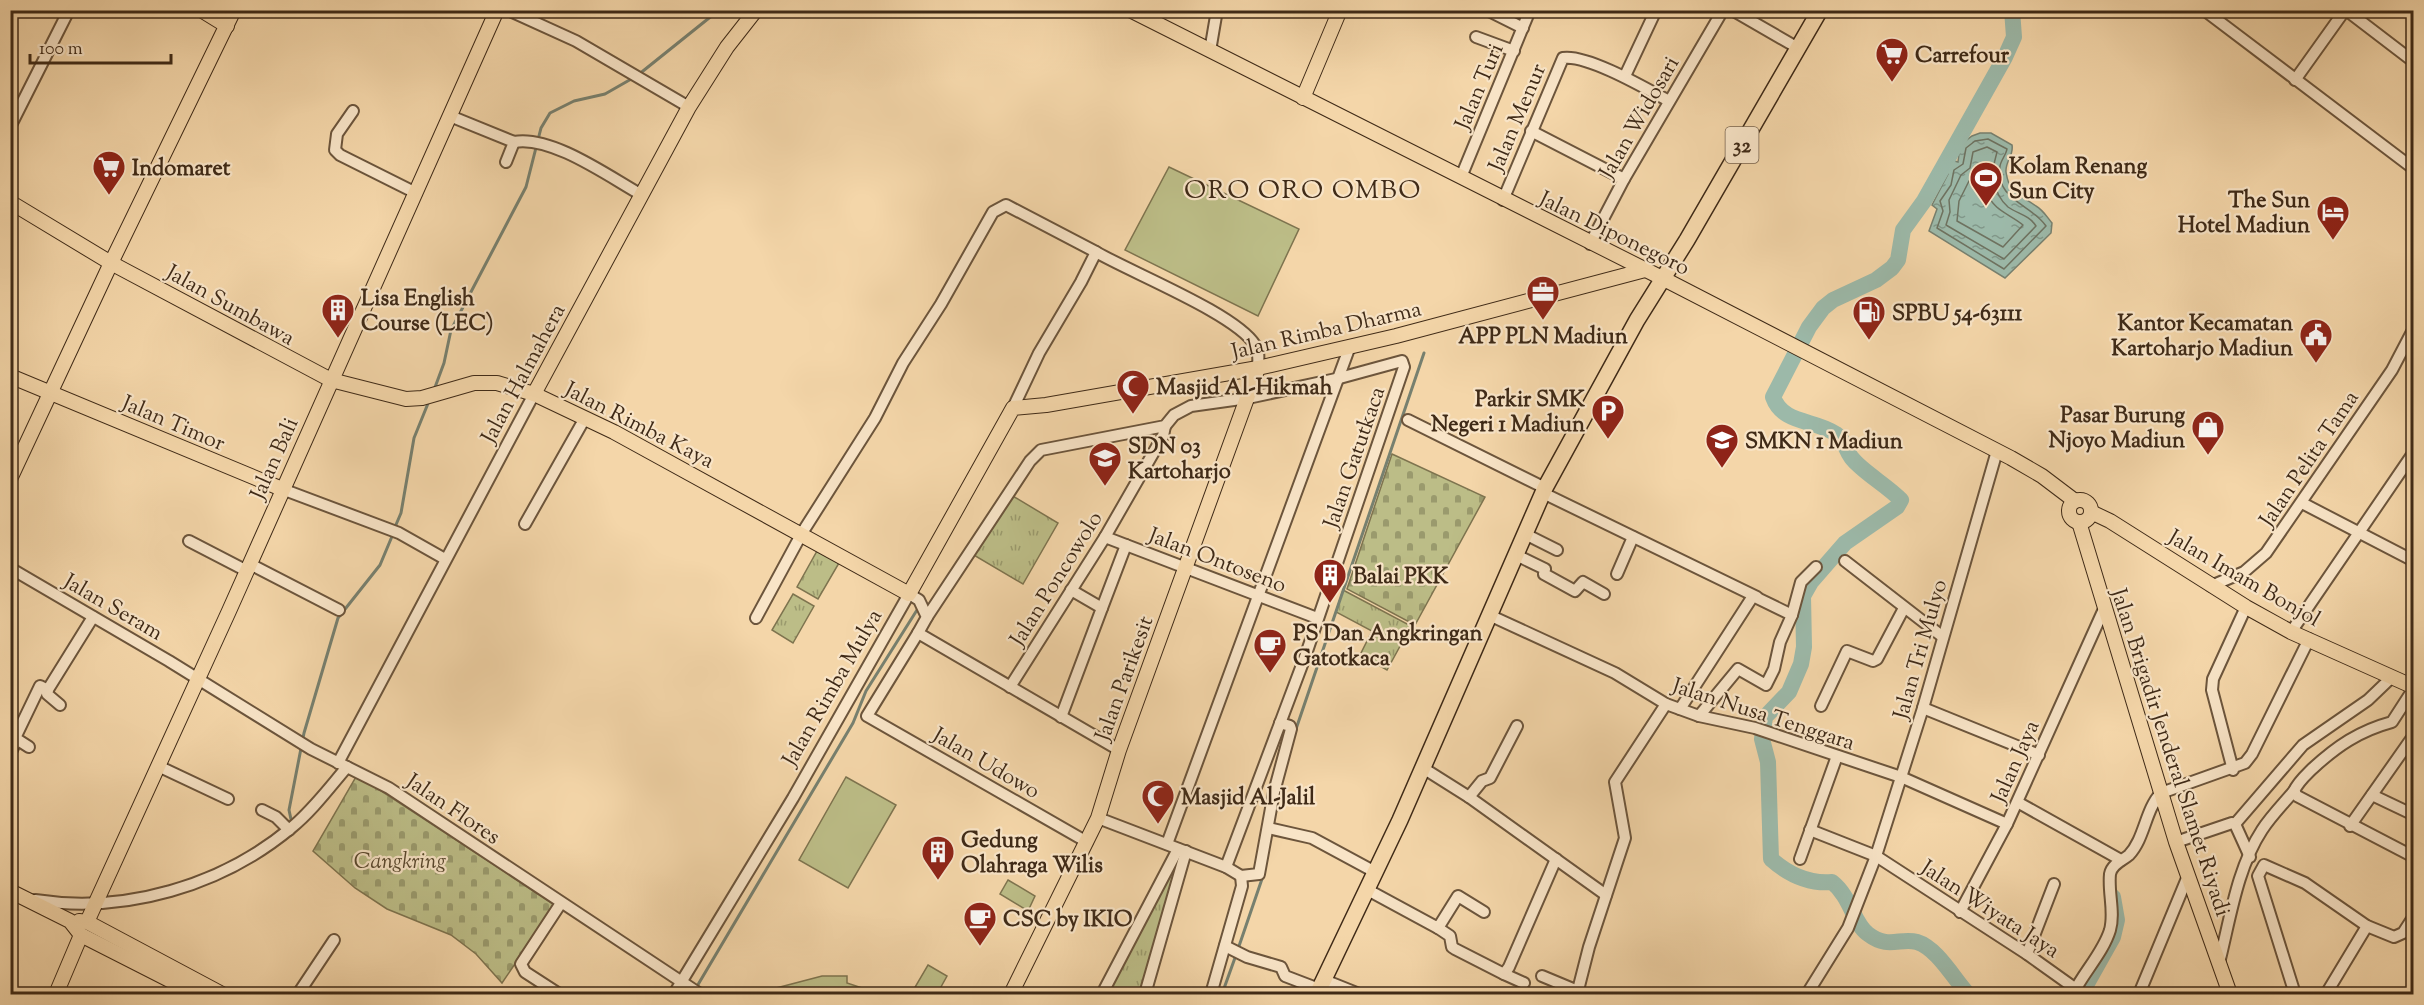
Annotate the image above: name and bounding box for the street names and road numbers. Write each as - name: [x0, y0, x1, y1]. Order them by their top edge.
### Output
- street label: Jalan Turi: [1448, 39, 1513, 136]
- street label: Jalan Widosari: [1592, 51, 1689, 187]
- street label: Jalan Menur: [1481, 59, 1556, 178]
- road number: 32: [1726, 127, 1758, 163]
- street label: Jalan Diponegoro: [1532, 184, 1695, 285]
- street label: Jalan Sumbawa: [159, 258, 300, 355]
- street label: Jalan Rimba Dharma: [1228, 294, 1425, 370]
- street label: Jalan Halmahera: [474, 299, 575, 451]
- street label: Jalan Rimba Kaya: [557, 375, 719, 478]
- street label: Jalan Gatutkaca: [1316, 383, 1395, 534]
- street label: Jalan Pelita Tama: [2252, 385, 2368, 535]
- street label: Jalan Timor: [115, 388, 229, 461]
- street label: Jalan Bali: [243, 413, 308, 506]
- street label: Jalan Poncowolo: [1003, 506, 1112, 654]
- street label: Jalan Ontoseno: [1142, 520, 1290, 603]
- street label: Jalan Imam Bonjol: [2160, 522, 2326, 636]
- street label: Jalan Seram: [56, 567, 168, 650]
- street label: Jalan Tri Mulyo: [1886, 576, 1957, 725]
- street label: Jalan Brigadir Jenderal Slamet Riyadi: [2101, 584, 2237, 921]
- street label: Jalan Rimba Mulya: [775, 604, 892, 774]
- street label: Jalan Parikesit: [1088, 612, 1163, 747]
- street label: Jalan Nusa Tenggara: [1667, 671, 1858, 760]
- street label: Jalan Jaya: [1984, 716, 2049, 810]
- street label: Jalan Udowo: [925, 720, 1045, 808]
- street label: Jalan Flores: [398, 767, 506, 854]
- street label: Jalan Wiyata Jaya: [1913, 853, 2065, 968]

